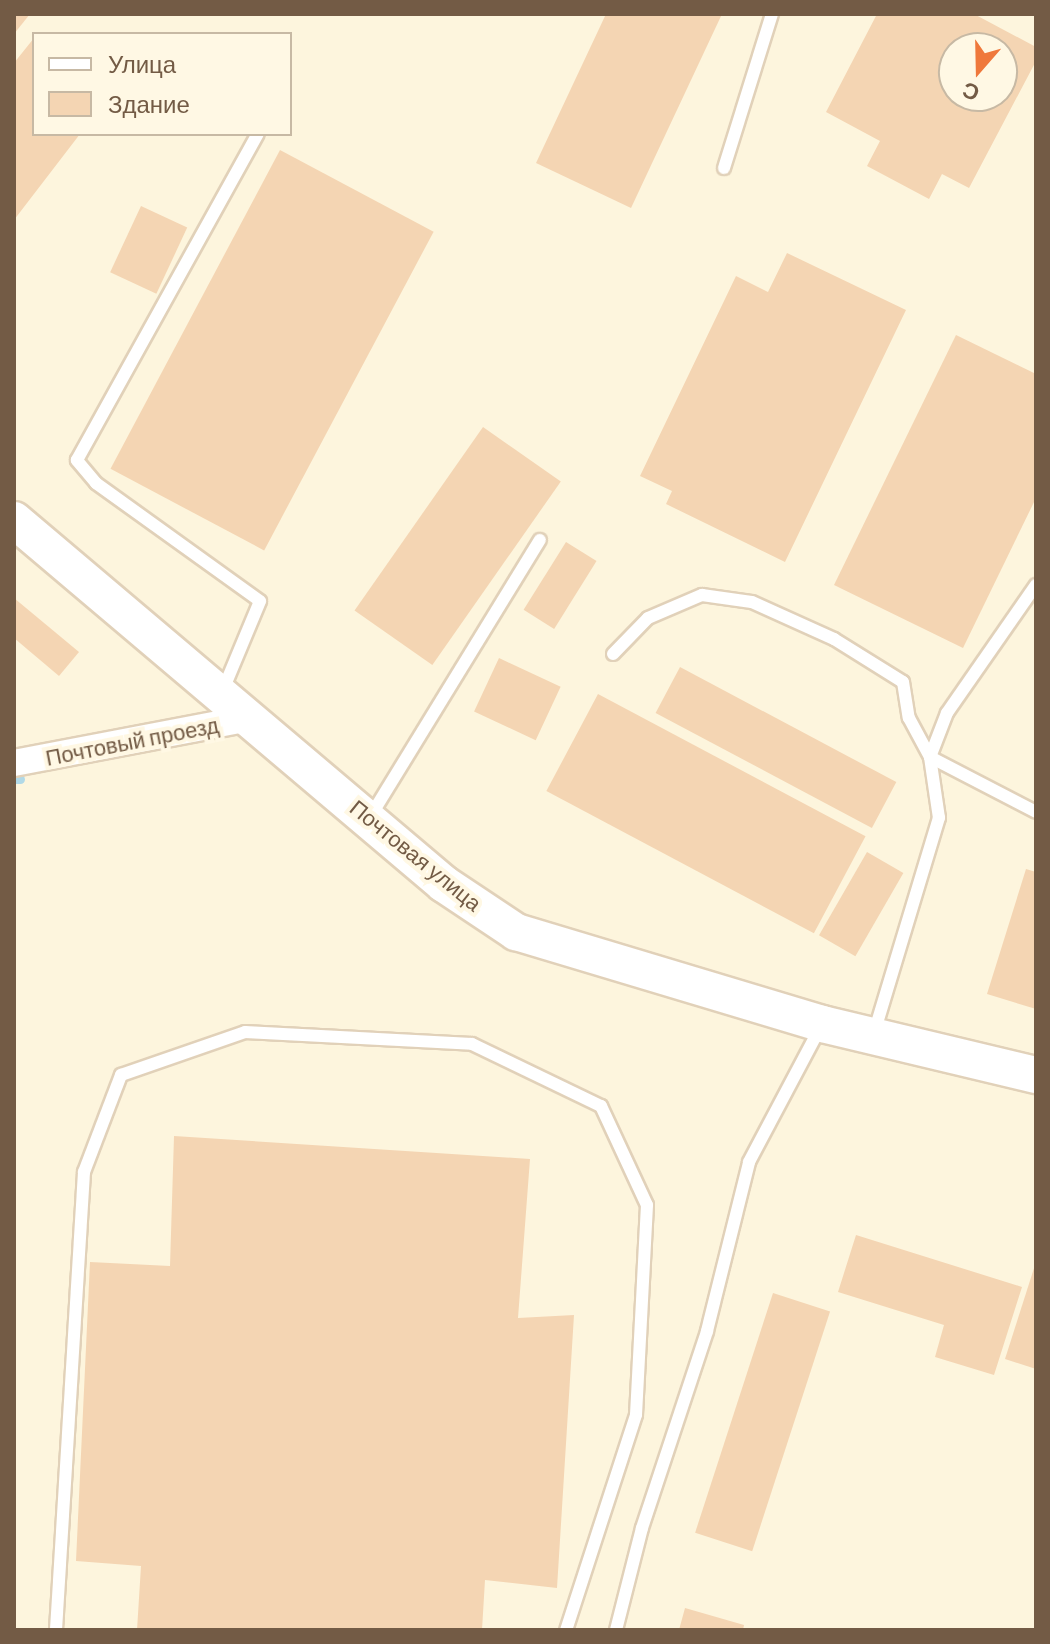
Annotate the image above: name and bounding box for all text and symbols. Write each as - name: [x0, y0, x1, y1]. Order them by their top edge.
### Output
- legend: [32, 32, 292, 136]
- north arrow: [938, 32, 1018, 112]
- text: Улица: [108, 49, 176, 78]
- text: С: [959, 78, 982, 108]
- text: Здание: [108, 89, 190, 118]
- street label: Почтовый проезд: [43, 711, 221, 771]
- street label: Почтовая улица: [345, 794, 487, 916]

